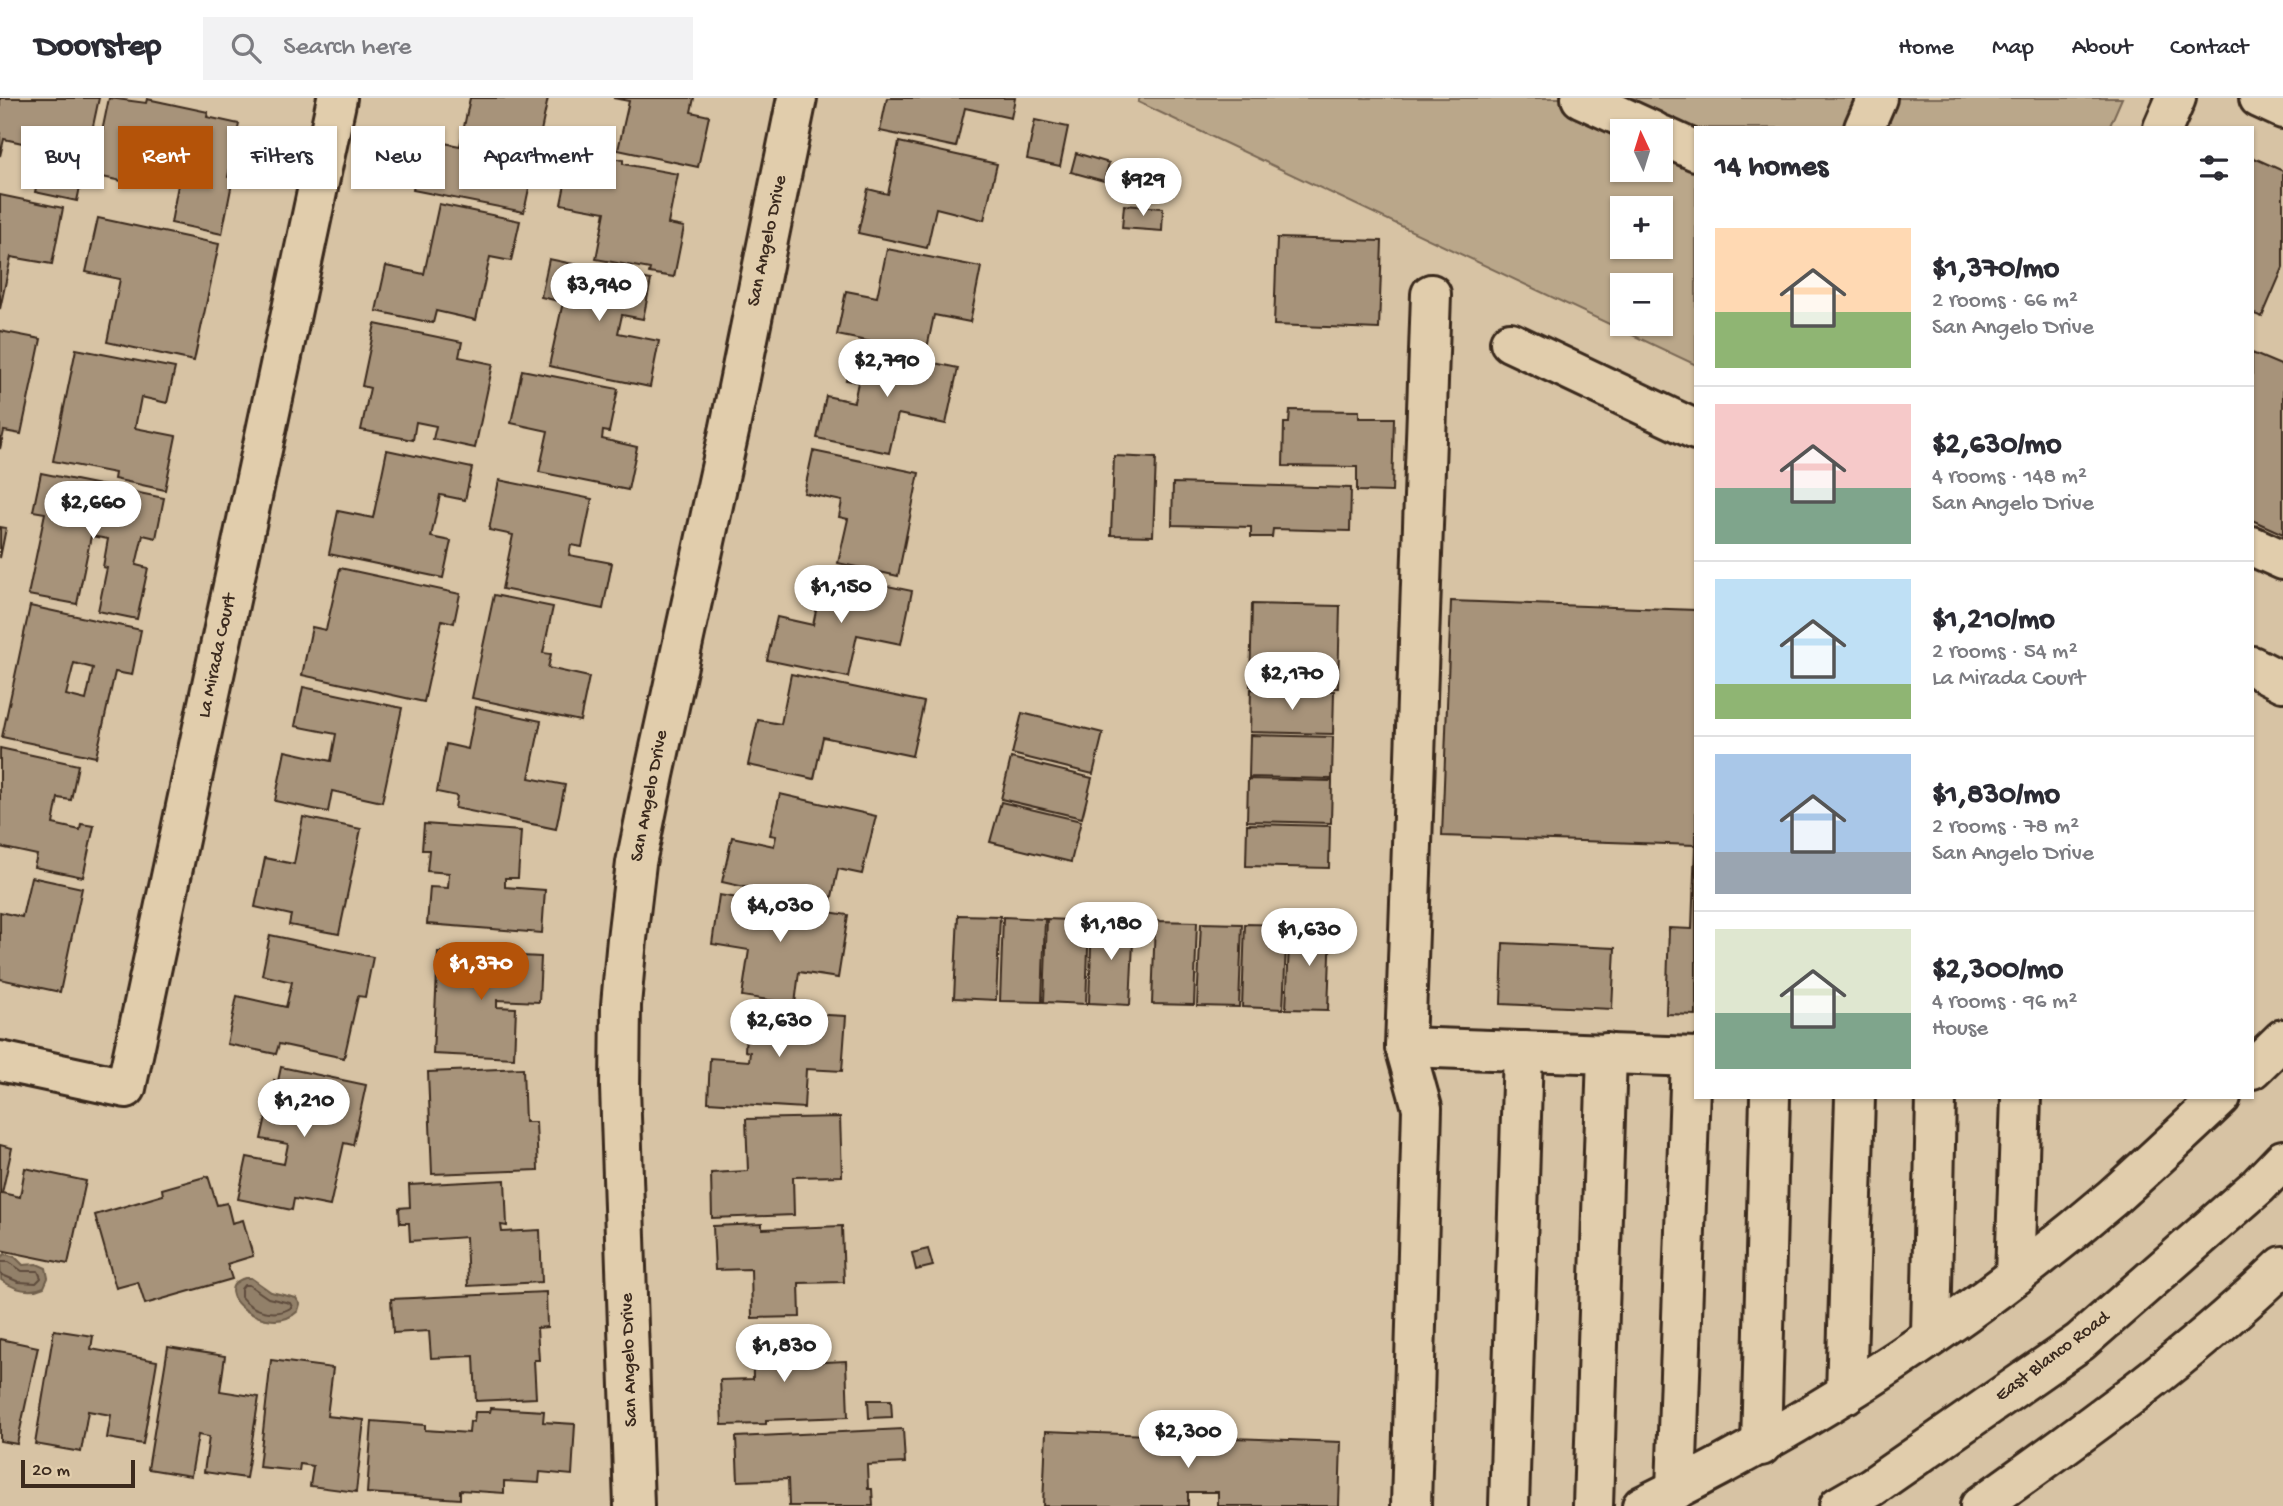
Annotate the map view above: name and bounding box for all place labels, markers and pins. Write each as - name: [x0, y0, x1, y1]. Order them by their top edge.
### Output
- pin: $929: [1102, 158, 1184, 218]
- pin: $3,940: [542, 264, 656, 323]
- pin: $2,790: [830, 340, 944, 399]
- pin: $2,660: [36, 482, 150, 541]
- pin: $1,150: [784, 566, 898, 625]
- pin: $2,170: [1235, 652, 1349, 712]
- pin: $4,030: [723, 884, 837, 944]
- pin: $1,180: [1054, 902, 1168, 962]
- pin: $1,630: [1252, 908, 1366, 968]
- pin: $1,370: [424, 942, 538, 1002]
- pin: $2,630: [722, 1000, 836, 1059]
- pin: $1,210: [247, 1080, 361, 1139]
- pin: $1,830: [727, 1324, 841, 1384]
- pin: $2,300: [1131, 1410, 1245, 1470]

